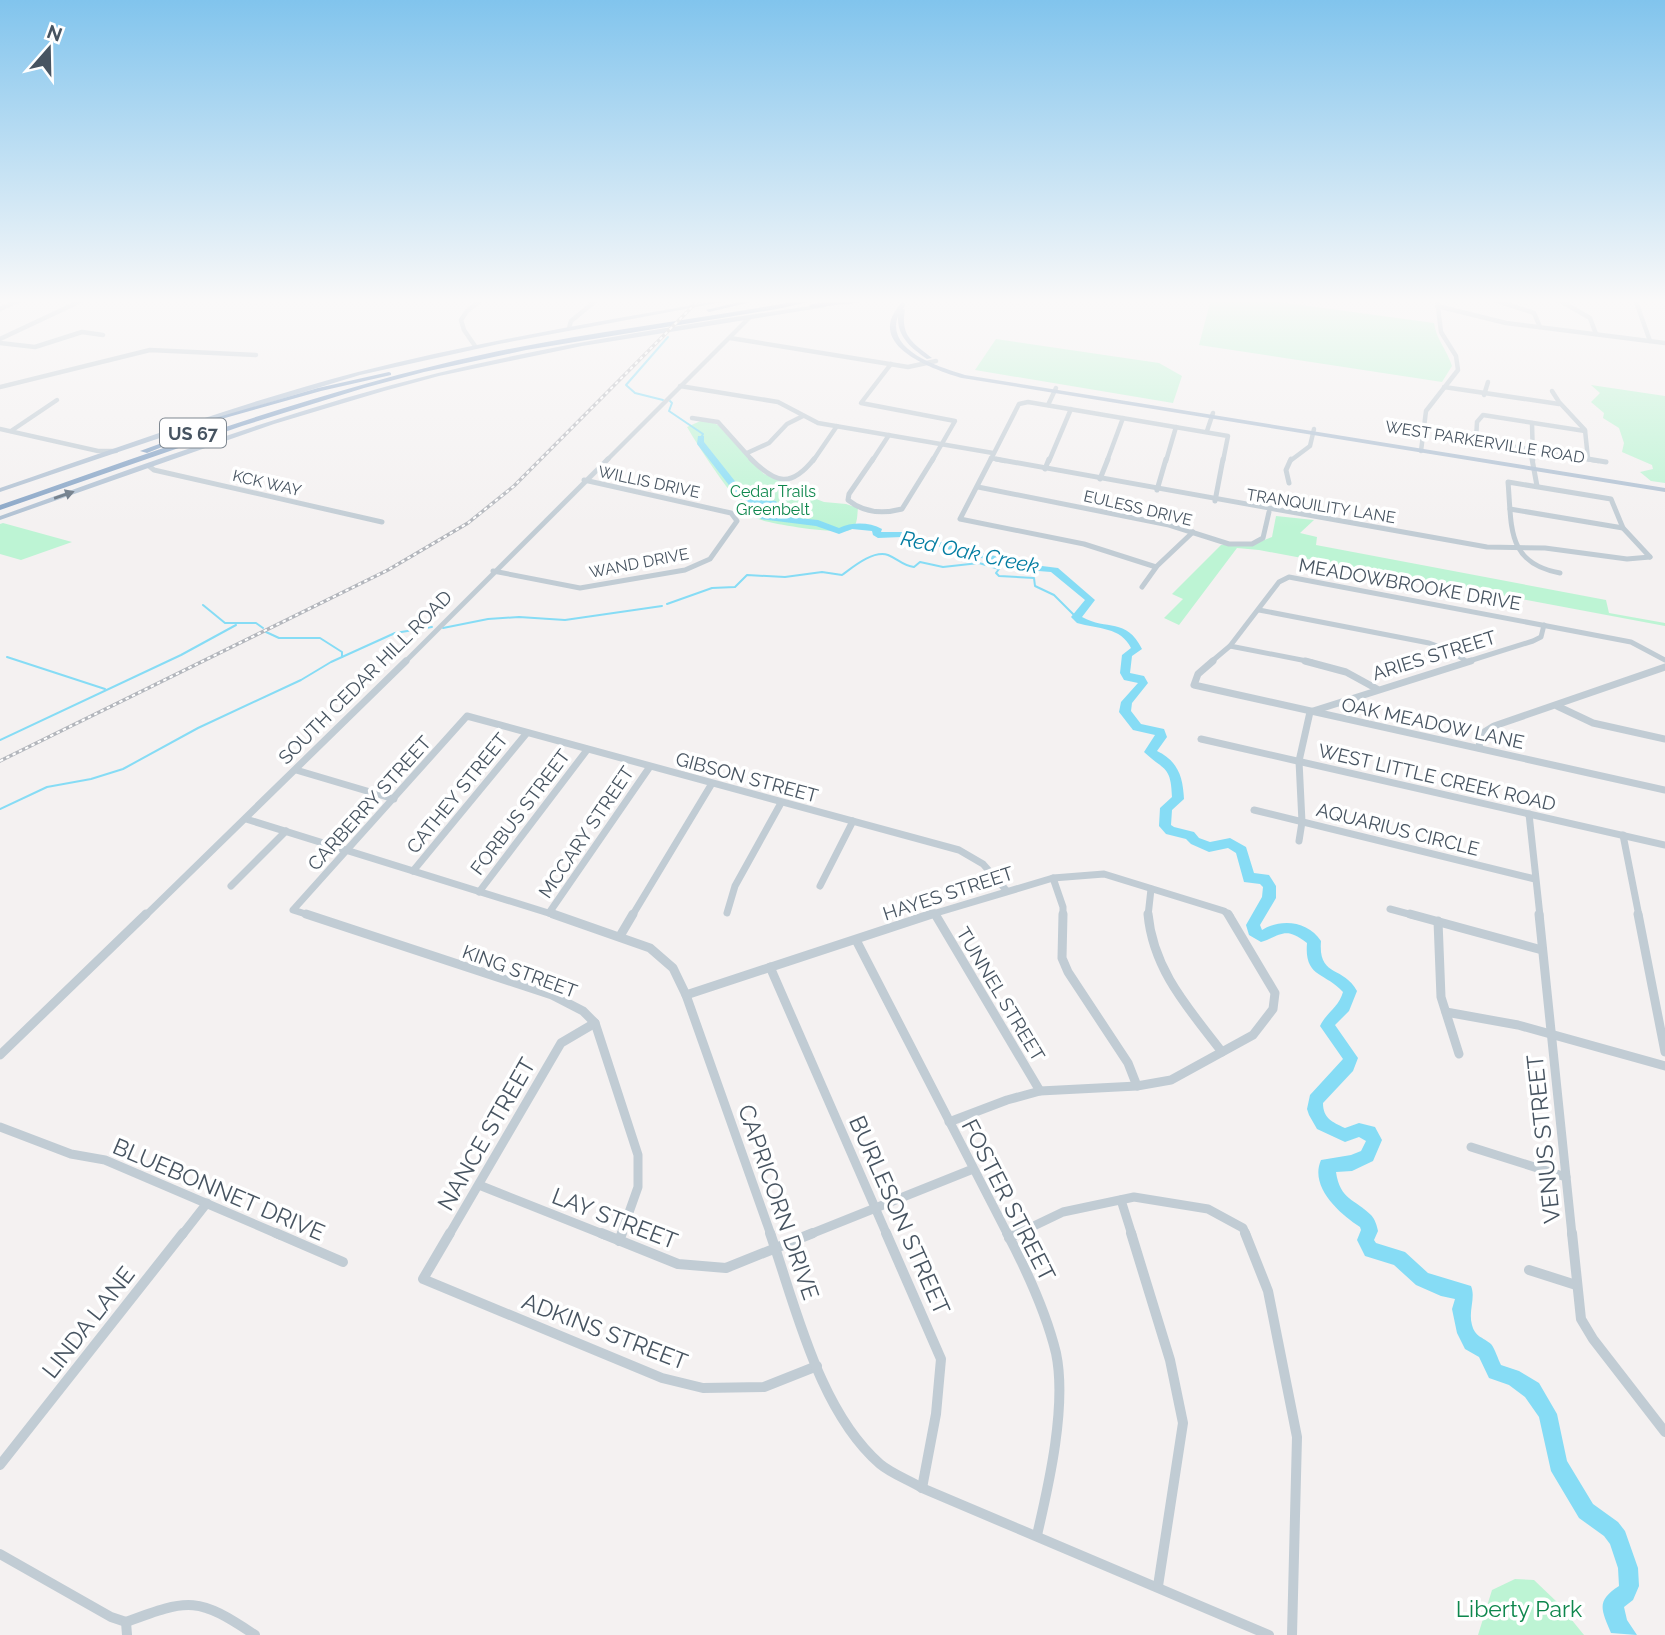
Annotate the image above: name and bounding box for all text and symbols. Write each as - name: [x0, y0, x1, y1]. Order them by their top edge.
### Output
- north arrow: [14, 14, 84, 84]
- text: N: [44, 20, 65, 46]
- street label: WEST PARKERVILLE ROAD: [1384, 417, 1586, 467]
- road number: US 67: [160, 418, 226, 447]
- street label: WILLIS DRIVE: [596, 462, 702, 502]
- street label: KCK WAY: [231, 466, 304, 500]
- park label: Cedar Trails Greenbelt: [730, 482, 816, 519]
- street label: TRANQUILITY LANE: [1245, 485, 1397, 527]
- street label: EULESS DRIVE: [1082, 486, 1194, 530]
- one-way arrow: [54, 489, 75, 500]
- water label: Red Oak Creek: [899, 525, 1041, 579]
- street label: WAND DRIVE: [588, 544, 691, 582]
- street label: MEADOWBROOKE DRIVE: [1297, 554, 1523, 614]
- street label: SOUTH CEDAR HILL ROAD: [274, 586, 456, 768]
- street label: ARIES STREET: [1370, 626, 1499, 684]
- street label: OAK MEADOW LANE: [1340, 693, 1526, 753]
- street label: CATHEY STREET: [402, 728, 512, 858]
- street label: CARBERRY STREET: [303, 731, 435, 875]
- street label: WEST LITTLE CREEK ROAD: [1316, 739, 1558, 815]
- street label: FORBUS STREET: [466, 745, 575, 879]
- street label: GIBSON STREET: [673, 747, 821, 807]
- street label: MCCARY STREET: [534, 762, 638, 902]
- street label: AQUARIUS CIRCLE: [1314, 798, 1482, 860]
- street label: HAYES STREET: [880, 861, 1016, 924]
- street label: TUNNEL STREET: [952, 923, 1050, 1065]
- street label: KING STREET: [460, 940, 581, 1002]
- street label: NANCE STREET: [431, 1053, 541, 1215]
- street label: VENUS STREET: [1521, 1053, 1565, 1225]
- street label: CAPRICORN DRIVE: [733, 1101, 825, 1303]
- street label: BURLESON STREET: [844, 1111, 956, 1319]
- street label: FOSTER STREET: [956, 1114, 1062, 1286]
- street label: BLUEBONNET DRIVE: [109, 1132, 329, 1246]
- street label: LAY STREET: [548, 1182, 682, 1254]
- street label: LINDA LANE: [36, 1261, 140, 1383]
- street label: ADKINS STREET: [518, 1287, 692, 1375]
- park label: Liberty Park: [1456, 1595, 1582, 1622]

